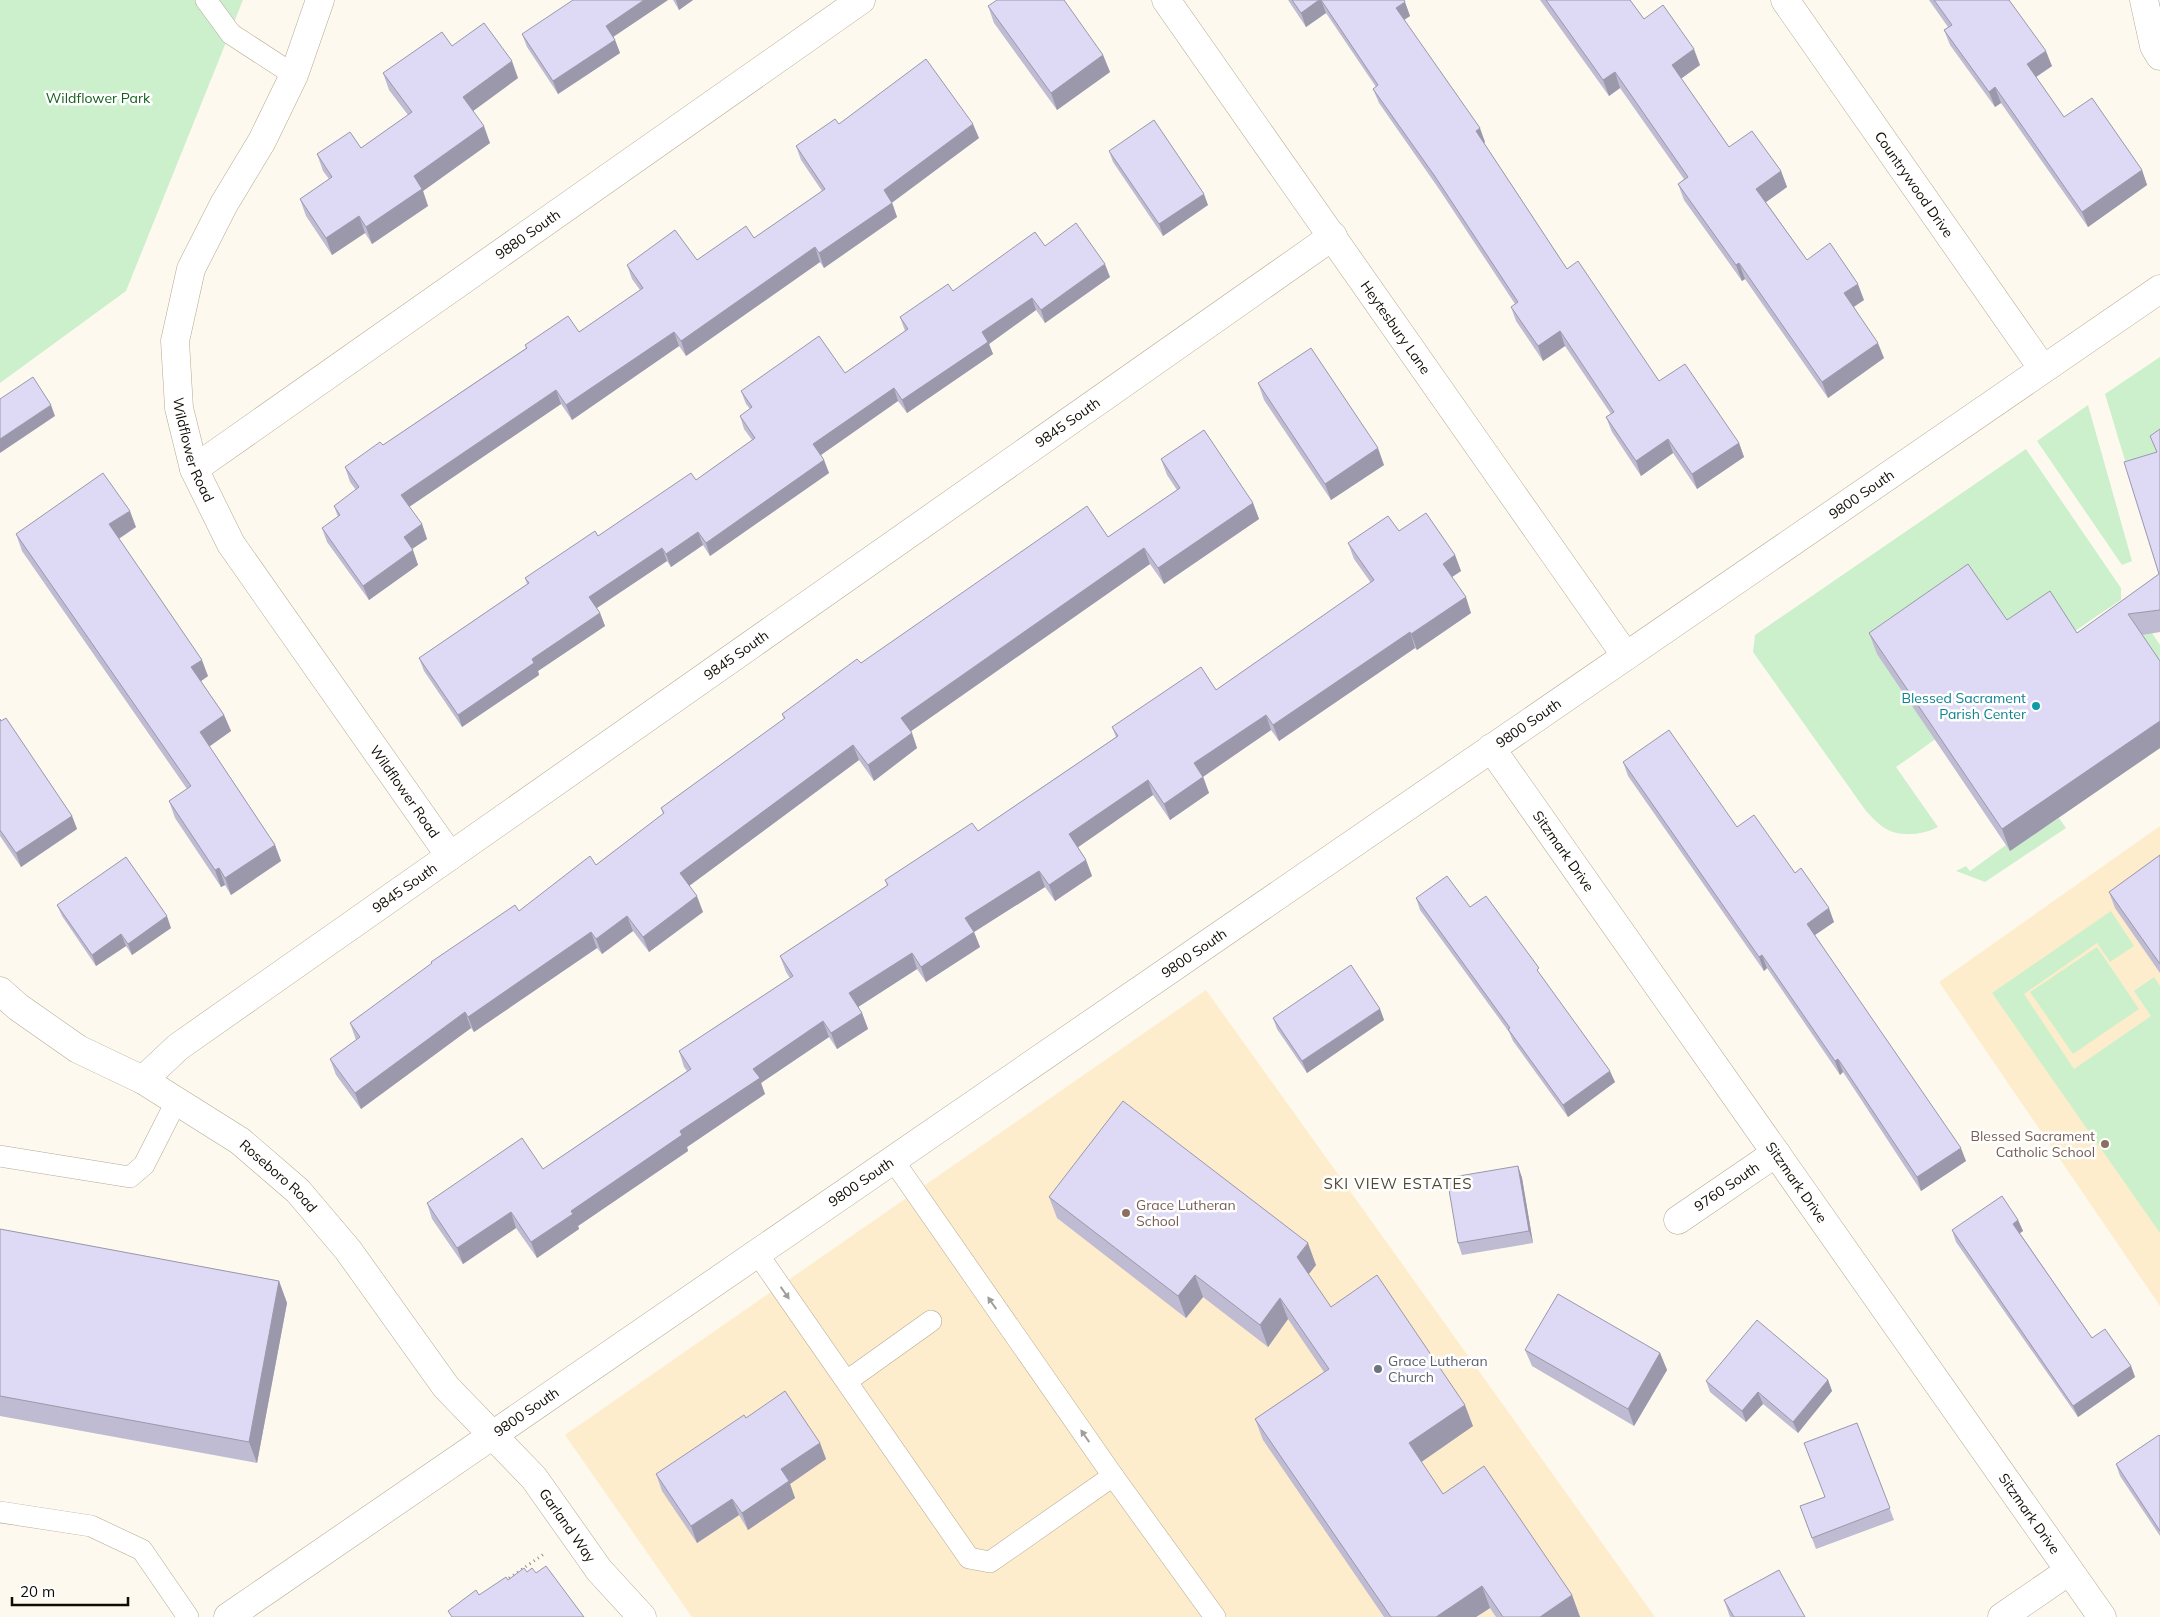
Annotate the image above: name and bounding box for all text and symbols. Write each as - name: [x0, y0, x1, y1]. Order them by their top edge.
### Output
- park label: Wildflower Park: [46, 89, 151, 107]
- street label: Countrywood Drive: [1871, 128, 1957, 241]
- street label: 9880 South: [492, 205, 564, 263]
- street label: Heytesbury Lane: [1357, 277, 1435, 378]
- street label: 9845 South: [1032, 393, 1103, 451]
- street label: Wildflower Road: [169, 397, 218, 505]
- street label: 9800 South: [1825, 466, 1897, 523]
- street label: 9845 South: [700, 626, 772, 684]
- place label: Blessed Sacrament Parish Center: [1901, 689, 2027, 723]
- street label: 9800 South: [1492, 694, 1565, 752]
- marker: Blessed Sacrament Parish Center: [2030, 700, 2042, 712]
- street label: Wildflower Road: [366, 742, 444, 842]
- street label: Sitzmark Drive: [1529, 807, 1598, 895]
- street label: 9845 South: [369, 859, 441, 917]
- street label: 9800 South: [1158, 924, 1230, 982]
- place label: Blessed Sacrament Catholic School: [1970, 1127, 2095, 1161]
- street label: Roseboro Road: [236, 1136, 321, 1216]
- street label: Sitzmark Drive: [1762, 1138, 1831, 1226]
- marker: Blessed Sacrament Catholic School: [2099, 1138, 2111, 1150]
- street label: 9800 South: [825, 1153, 897, 1211]
- street label: 9760 South: [1691, 1158, 1763, 1215]
- district label: SKI VIEW ESTATES: [1324, 1174, 1472, 1193]
- place label: Grace Lutheran School: [1136, 1196, 1236, 1230]
- marker: Grace Lutheran School: [1120, 1207, 1132, 1219]
- one-way arrow: [780, 1286, 790, 1300]
- one-way arrow: [987, 1296, 997, 1310]
- place label: Grace Lutheran Church: [1388, 1352, 1488, 1386]
- marker: Grace Lutheran Church: [1372, 1363, 1384, 1375]
- street label: 9800 South: [490, 1383, 562, 1441]
- one-way arrow: [1080, 1430, 1090, 1443]
- street label: Sitzmark Drive: [1995, 1470, 2064, 1558]
- street label: Garland Way: [535, 1485, 600, 1566]
- scale bar: [12, 1574, 129, 1606]
- text: 20 m: [20, 1582, 55, 1601]

